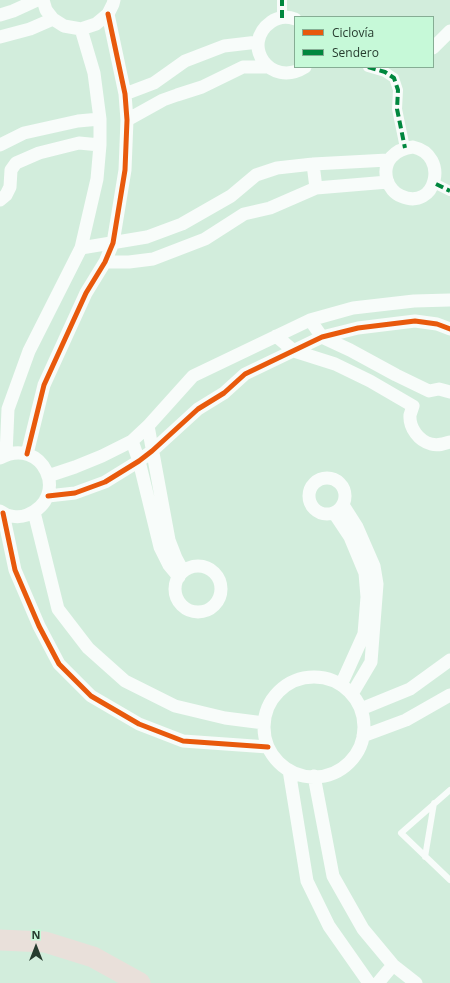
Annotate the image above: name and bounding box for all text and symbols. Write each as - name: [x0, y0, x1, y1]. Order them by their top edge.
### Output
- legend: [294, 16, 434, 68]
- text: Ciclovía: [332, 24, 374, 41]
- text: Sendero: [332, 44, 379, 61]
- north arrow: [16, 927, 56, 967]
- text: N: [32, 927, 40, 942]

